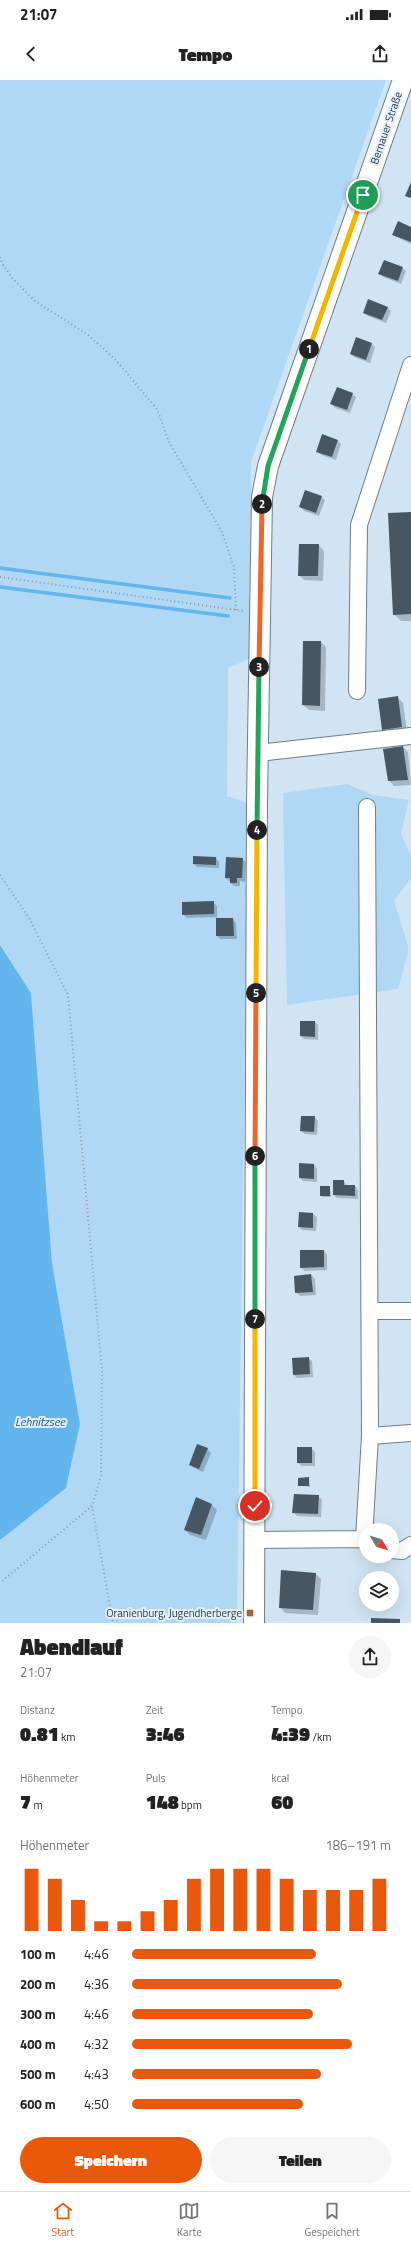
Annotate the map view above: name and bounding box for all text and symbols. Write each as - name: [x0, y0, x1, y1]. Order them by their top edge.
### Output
- text: 21:07: [20, 3, 57, 26]
- text: Tempo: [178, 41, 233, 68]
- icon: back: [20, 43, 42, 65]
- icon: share: [369, 43, 391, 65]
- street label: Bernauer Straße: [366, 89, 406, 167]
- pin: [346, 178, 380, 212]
- icon: arrive: [352, 184, 374, 206]
- pin: 1: [299, 339, 319, 359]
- text: 1: [306, 341, 312, 357]
- pin: 2: [252, 494, 272, 514]
- text: 2: [259, 496, 265, 512]
- pin: 3: [249, 657, 269, 677]
- text: 3: [256, 659, 262, 675]
- pin: 4: [247, 820, 267, 840]
- text: 4: [254, 822, 260, 838]
- pin: 5: [246, 983, 266, 1003]
- text: 5: [253, 985, 259, 1001]
- pin: 6: [245, 1146, 265, 1166]
- text: 6: [252, 1148, 258, 1164]
- pin: 7: [245, 1309, 265, 1329]
- text: 7: [252, 1311, 258, 1327]
- water label: Lehnitzsee: [15, 1412, 66, 1431]
- pin: [238, 1489, 272, 1523]
- icon: check: [244, 1495, 266, 1517]
- north arrow: [359, 1523, 399, 1563]
- map controls: [359, 1523, 399, 1611]
- button: layers: [359, 1571, 399, 1611]
- place label: Oranienburg, Jugendherberge: [106, 1605, 242, 1621]
- marker: Oranienburg, Jugendherberge: [245, 1608, 255, 1618]
- text: Abendlauf: [20, 1630, 123, 1664]
- button: share: [349, 1636, 391, 1678]
- text: 21:07: [20, 1662, 52, 1682]
- text: Distanz: [20, 1702, 55, 1718]
- text: Zeit: [146, 1702, 163, 1718]
- text: Tempo: [271, 1702, 302, 1718]
- text: 0.81: [20, 1718, 59, 1749]
- text: 3:46: [146, 1718, 184, 1749]
- text: 4:39: [271, 1718, 310, 1749]
- text: km: [59, 1729, 76, 1745]
- text: /km: [310, 1729, 332, 1745]
- text: Höhenmeter: [20, 1770, 79, 1786]
- text: Puls: [146, 1770, 166, 1786]
- text: kcal: [271, 1770, 289, 1786]
- text: 7: [20, 1786, 31, 1817]
- text: 148: [146, 1786, 179, 1817]
- text: 60: [271, 1786, 293, 1817]
- text: m: [31, 1797, 43, 1813]
- text: bpm: [179, 1797, 202, 1813]
- text: Höhenmeter: [20, 1835, 89, 1855]
- text: 186–191 m: [325, 1835, 391, 1855]
- text: 100 m: [20, 1944, 56, 1964]
- text: 4:46: [84, 1944, 109, 1964]
- text: 200 m: [20, 1974, 56, 1994]
- text: 4:36: [84, 1974, 109, 1994]
- text: 300 m: [20, 2004, 56, 2024]
- text: 4:46: [84, 2004, 109, 2024]
- text: 400 m: [20, 2034, 56, 2054]
- text: 4:32: [84, 2034, 109, 2054]
- text: 500 m: [20, 2064, 56, 2084]
- text: 4:43: [84, 2064, 109, 2084]
- text: 600 m: [20, 2094, 56, 2114]
- text: 4:50: [84, 2094, 109, 2114]
- button: Speichern: [20, 2137, 202, 2183]
- button: Teilen: [210, 2137, 391, 2183]
- tab: Start: [51, 2200, 74, 2240]
- tab: Karte: [177, 2200, 202, 2240]
- tab: Gespeichert: [305, 2200, 360, 2240]

